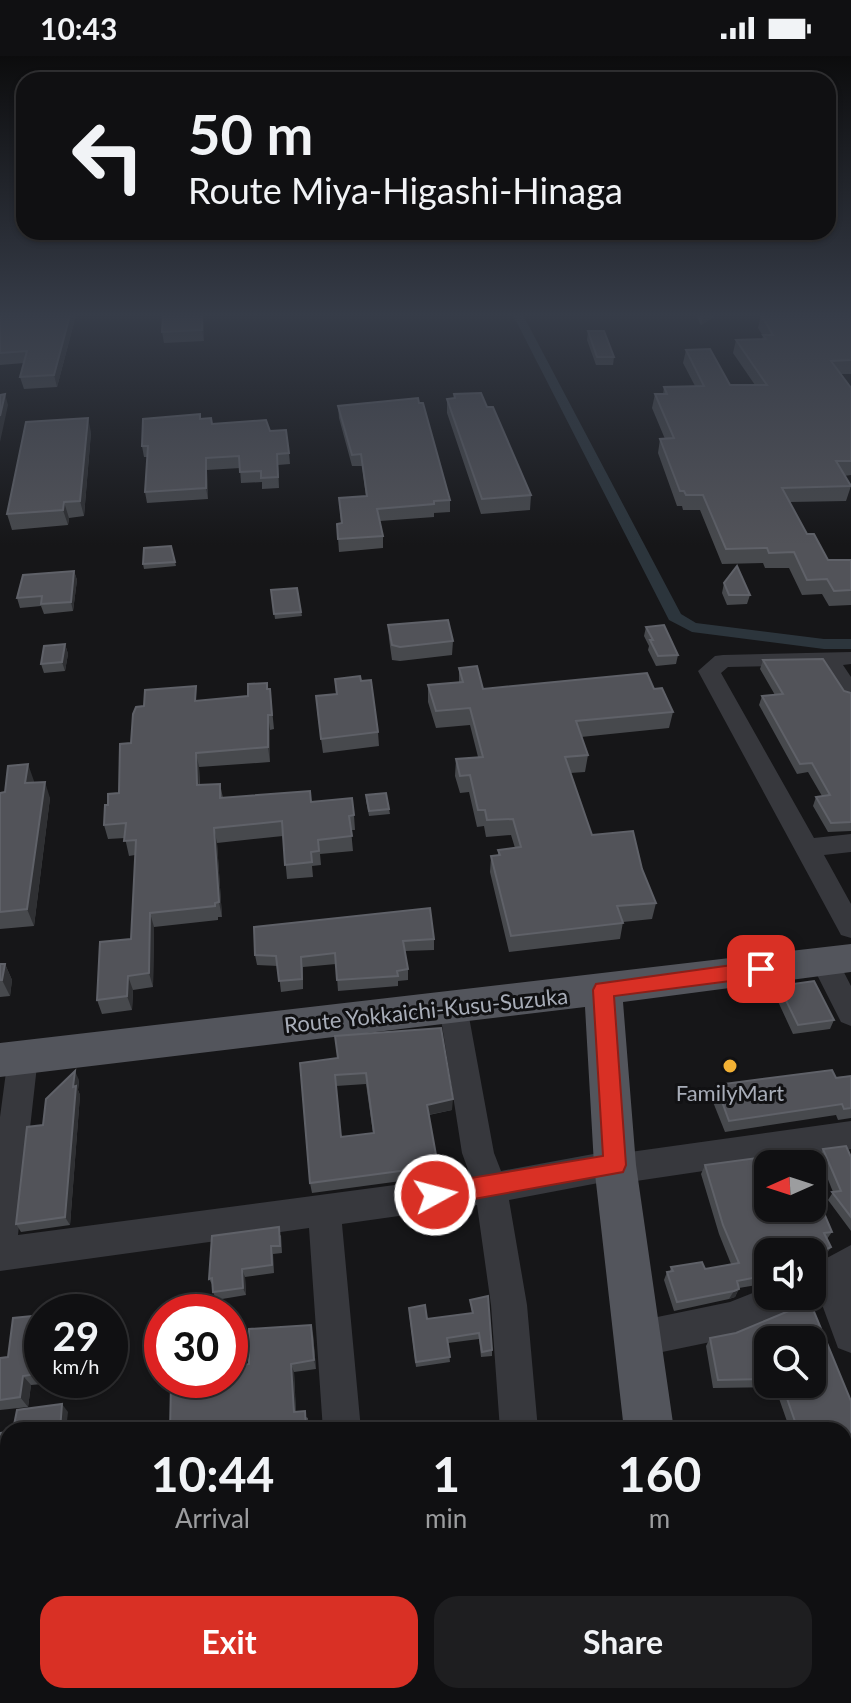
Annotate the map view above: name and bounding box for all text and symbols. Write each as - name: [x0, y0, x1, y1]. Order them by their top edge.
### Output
- text: 10:43: [40, 10, 117, 46]
- text: 50 m: [188, 100, 313, 167]
- icon: left: [56, 104, 160, 208]
- text: Route Miya-Higashi-Hinaga: [188, 168, 623, 212]
- pin: [727, 935, 795, 1003]
- icon: arrive: [739, 947, 783, 991]
- street label: Route Yokkaichi-Kusu-Suzuka: [283, 982, 569, 1038]
- marker: FamilyMart: [721, 1057, 739, 1075]
- place label: FamilyMart: [676, 1079, 784, 1106]
- north arrow: [754, 1150, 826, 1222]
- map controls: [754, 1150, 826, 1398]
- position arrow: [393, 1153, 477, 1237]
- button: sound: [754, 1238, 826, 1310]
- speed limit sign: 30: [144, 1294, 248, 1398]
- text: 29: [53, 1312, 99, 1360]
- button: search: [754, 1326, 826, 1398]
- text: km/h: [53, 1354, 99, 1378]
- text: 10:44: [151, 1445, 274, 1502]
- text: 1: [432, 1445, 460, 1502]
- text: 160: [618, 1445, 701, 1502]
- text: Arrival: [175, 1502, 250, 1534]
- text: min: [425, 1502, 467, 1534]
- text: m: [649, 1502, 670, 1534]
- button: Exit: [40, 1596, 418, 1688]
- button: Share: [434, 1596, 812, 1688]

